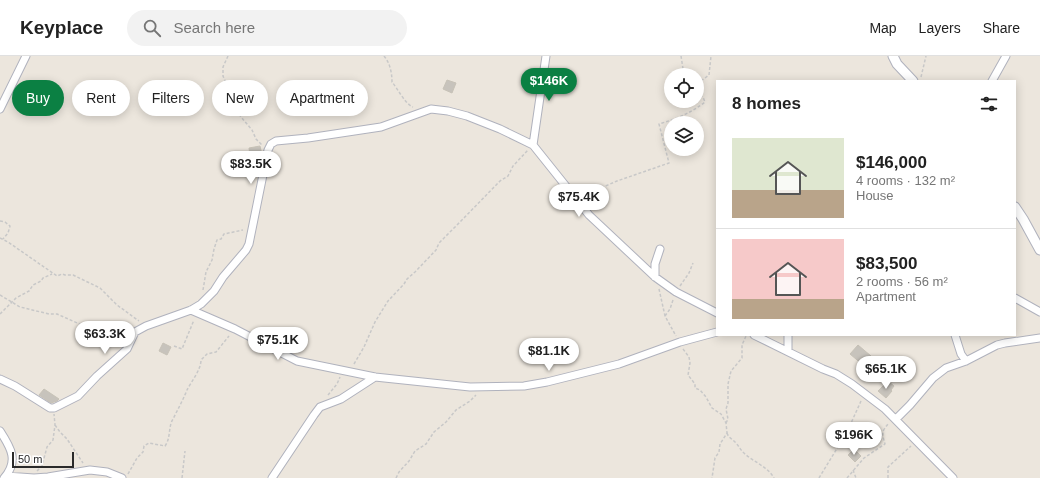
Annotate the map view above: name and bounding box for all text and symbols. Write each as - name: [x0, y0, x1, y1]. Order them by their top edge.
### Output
- search box: [127, 10, 407, 46]
- text: Keyplace: [20, 17, 103, 38]
- icon: search: [141, 17, 163, 39]
- text: Search here: [173, 19, 255, 36]
- text: Map: [869, 20, 897, 36]
- text: Layers: [919, 20, 961, 36]
- text: Share: [983, 20, 1020, 36]
- pin: $146K: [521, 68, 577, 102]
- map controls: [664, 68, 704, 156]
- button: locate: [664, 68, 704, 108]
- text: $146K: [530, 73, 568, 88]
- chip: Buy: [12, 80, 64, 116]
- chip: Rent: [72, 80, 130, 116]
- chip: Filters: [138, 80, 204, 116]
- chip: New: [212, 80, 268, 116]
- chip: Apartment: [276, 80, 368, 116]
- icon: filters: [978, 93, 1000, 115]
- text: 8 homes: [732, 94, 801, 113]
- button: layers: [664, 116, 704, 156]
- pin: $83.5K: [218, 151, 284, 185]
- text: $146,000: [856, 153, 927, 172]
- icon: home: [764, 154, 812, 202]
- text: $83.5K: [230, 156, 272, 171]
- text: 4 rooms · 132 m²: [856, 173, 955, 188]
- pin: $75.4K: [546, 184, 612, 218]
- text: House: [856, 188, 894, 203]
- text: $75.4K: [558, 189, 600, 204]
- text: $83,500: [856, 254, 917, 273]
- icon: home: [764, 255, 812, 303]
- text: 2 rooms · 56 m²: [856, 274, 948, 289]
- text: Apartment: [856, 289, 916, 304]
- pin: $63.3K: [72, 321, 138, 355]
- text: $63.3K: [84, 326, 126, 341]
- pin: $75.1K: [245, 327, 311, 361]
- text: $75.1K: [257, 332, 299, 347]
- pin: $81.1K: [516, 338, 582, 372]
- text: $81.1K: [528, 343, 570, 358]
- pin: $65.1K: [853, 356, 919, 390]
- text: $65.1K: [865, 361, 907, 376]
- pin: $196K: [826, 422, 882, 456]
- text: $196K: [835, 427, 873, 442]
- scale bar: [12, 450, 74, 469]
- text: 50 m: [18, 453, 42, 465]

